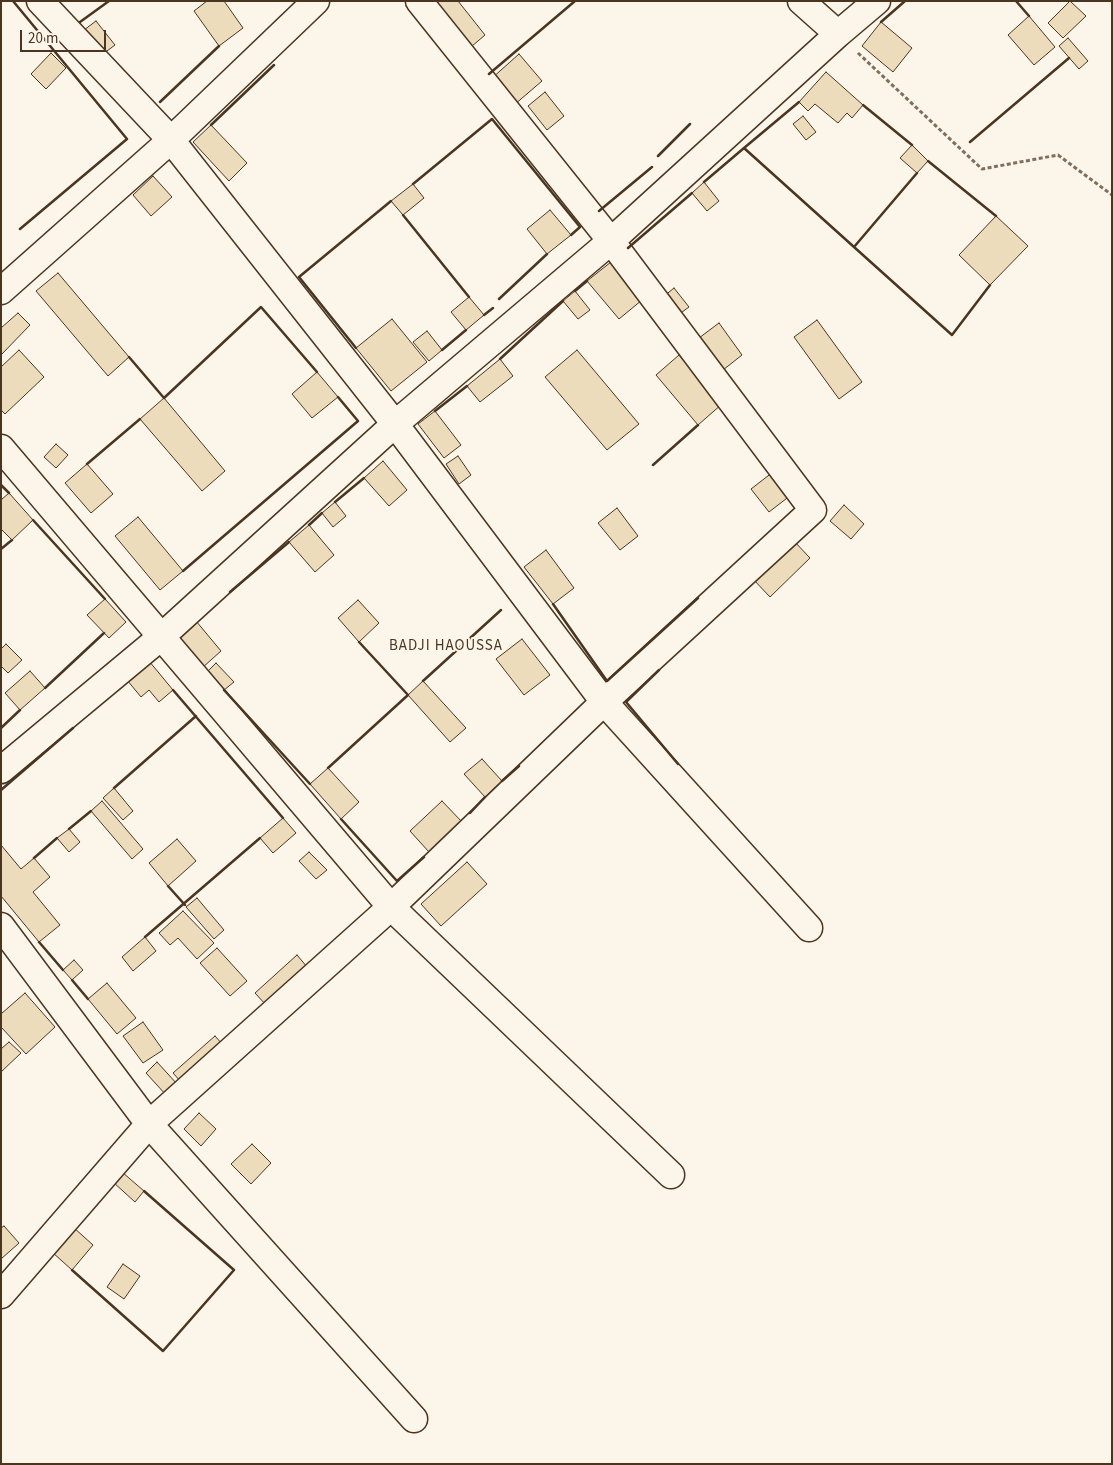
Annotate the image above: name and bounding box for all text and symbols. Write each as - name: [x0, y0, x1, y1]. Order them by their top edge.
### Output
- scale bar: [22, 20, 109, 52]
- text: 20 m: [28, 28, 58, 49]
- district label: BADJI HAOUSSA: [387, 638, 505, 656]

